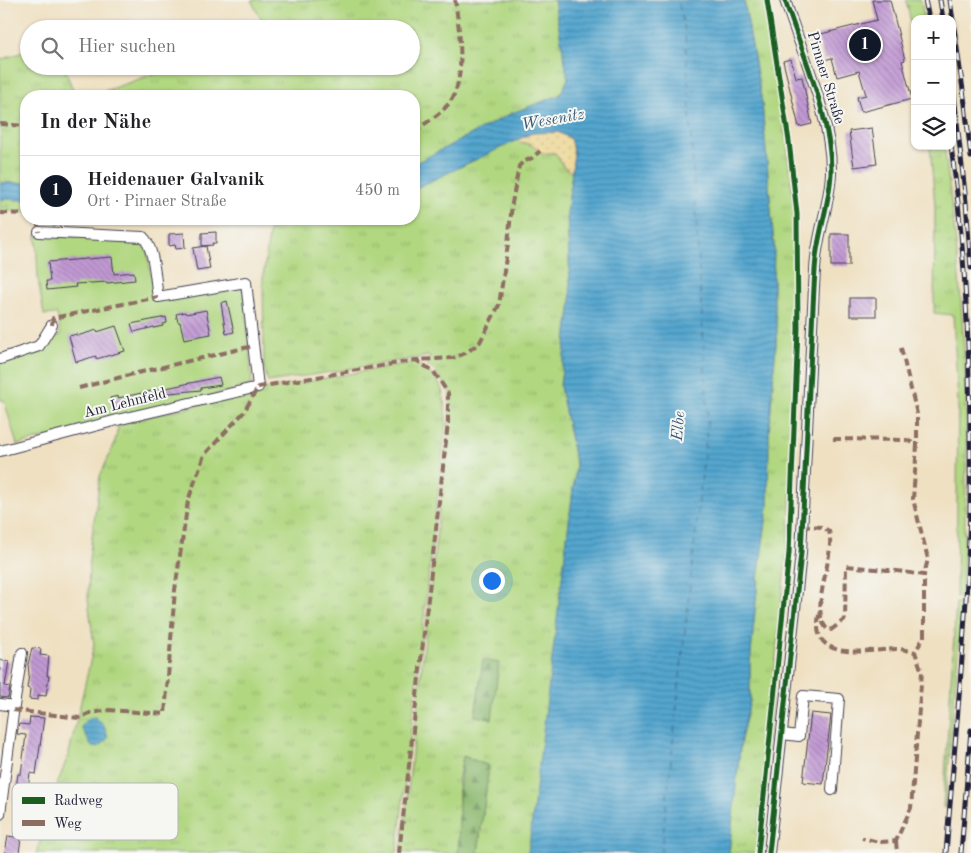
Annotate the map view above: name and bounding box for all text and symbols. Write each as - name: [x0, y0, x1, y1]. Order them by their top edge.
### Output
- map controls: [911, 15, 956, 150]
- button: +: [911, 15, 956, 60]
- search box: [20, 20, 420, 75]
- pin: 1: [849, 26, 881, 64]
- street label: Pirnaer Straße: [804, 30, 846, 126]
- icon: search: [38, 34, 66, 62]
- text: Hier suchen: [78, 38, 176, 57]
- button: −: [911, 60, 956, 105]
- button: layers: [911, 105, 956, 150]
- water label: Wesenitz: [520, 107, 586, 133]
- text: In der Nähe: [40, 112, 151, 133]
- text: Heidenauer Galvanik: [87, 171, 265, 190]
- text: 1: [51, 183, 61, 199]
- text: 450 m: [355, 183, 400, 199]
- text: Ort · Pirnaer Straße: [87, 194, 226, 210]
- street label: Am Lehnfeld: [82, 386, 168, 422]
- water label: Elbe: [670, 410, 688, 443]
- your location: [479, 568, 505, 594]
- legend: [12, 783, 178, 840]
- text: Radweg: [54, 794, 103, 808]
- text: Weg: [54, 817, 82, 831]

